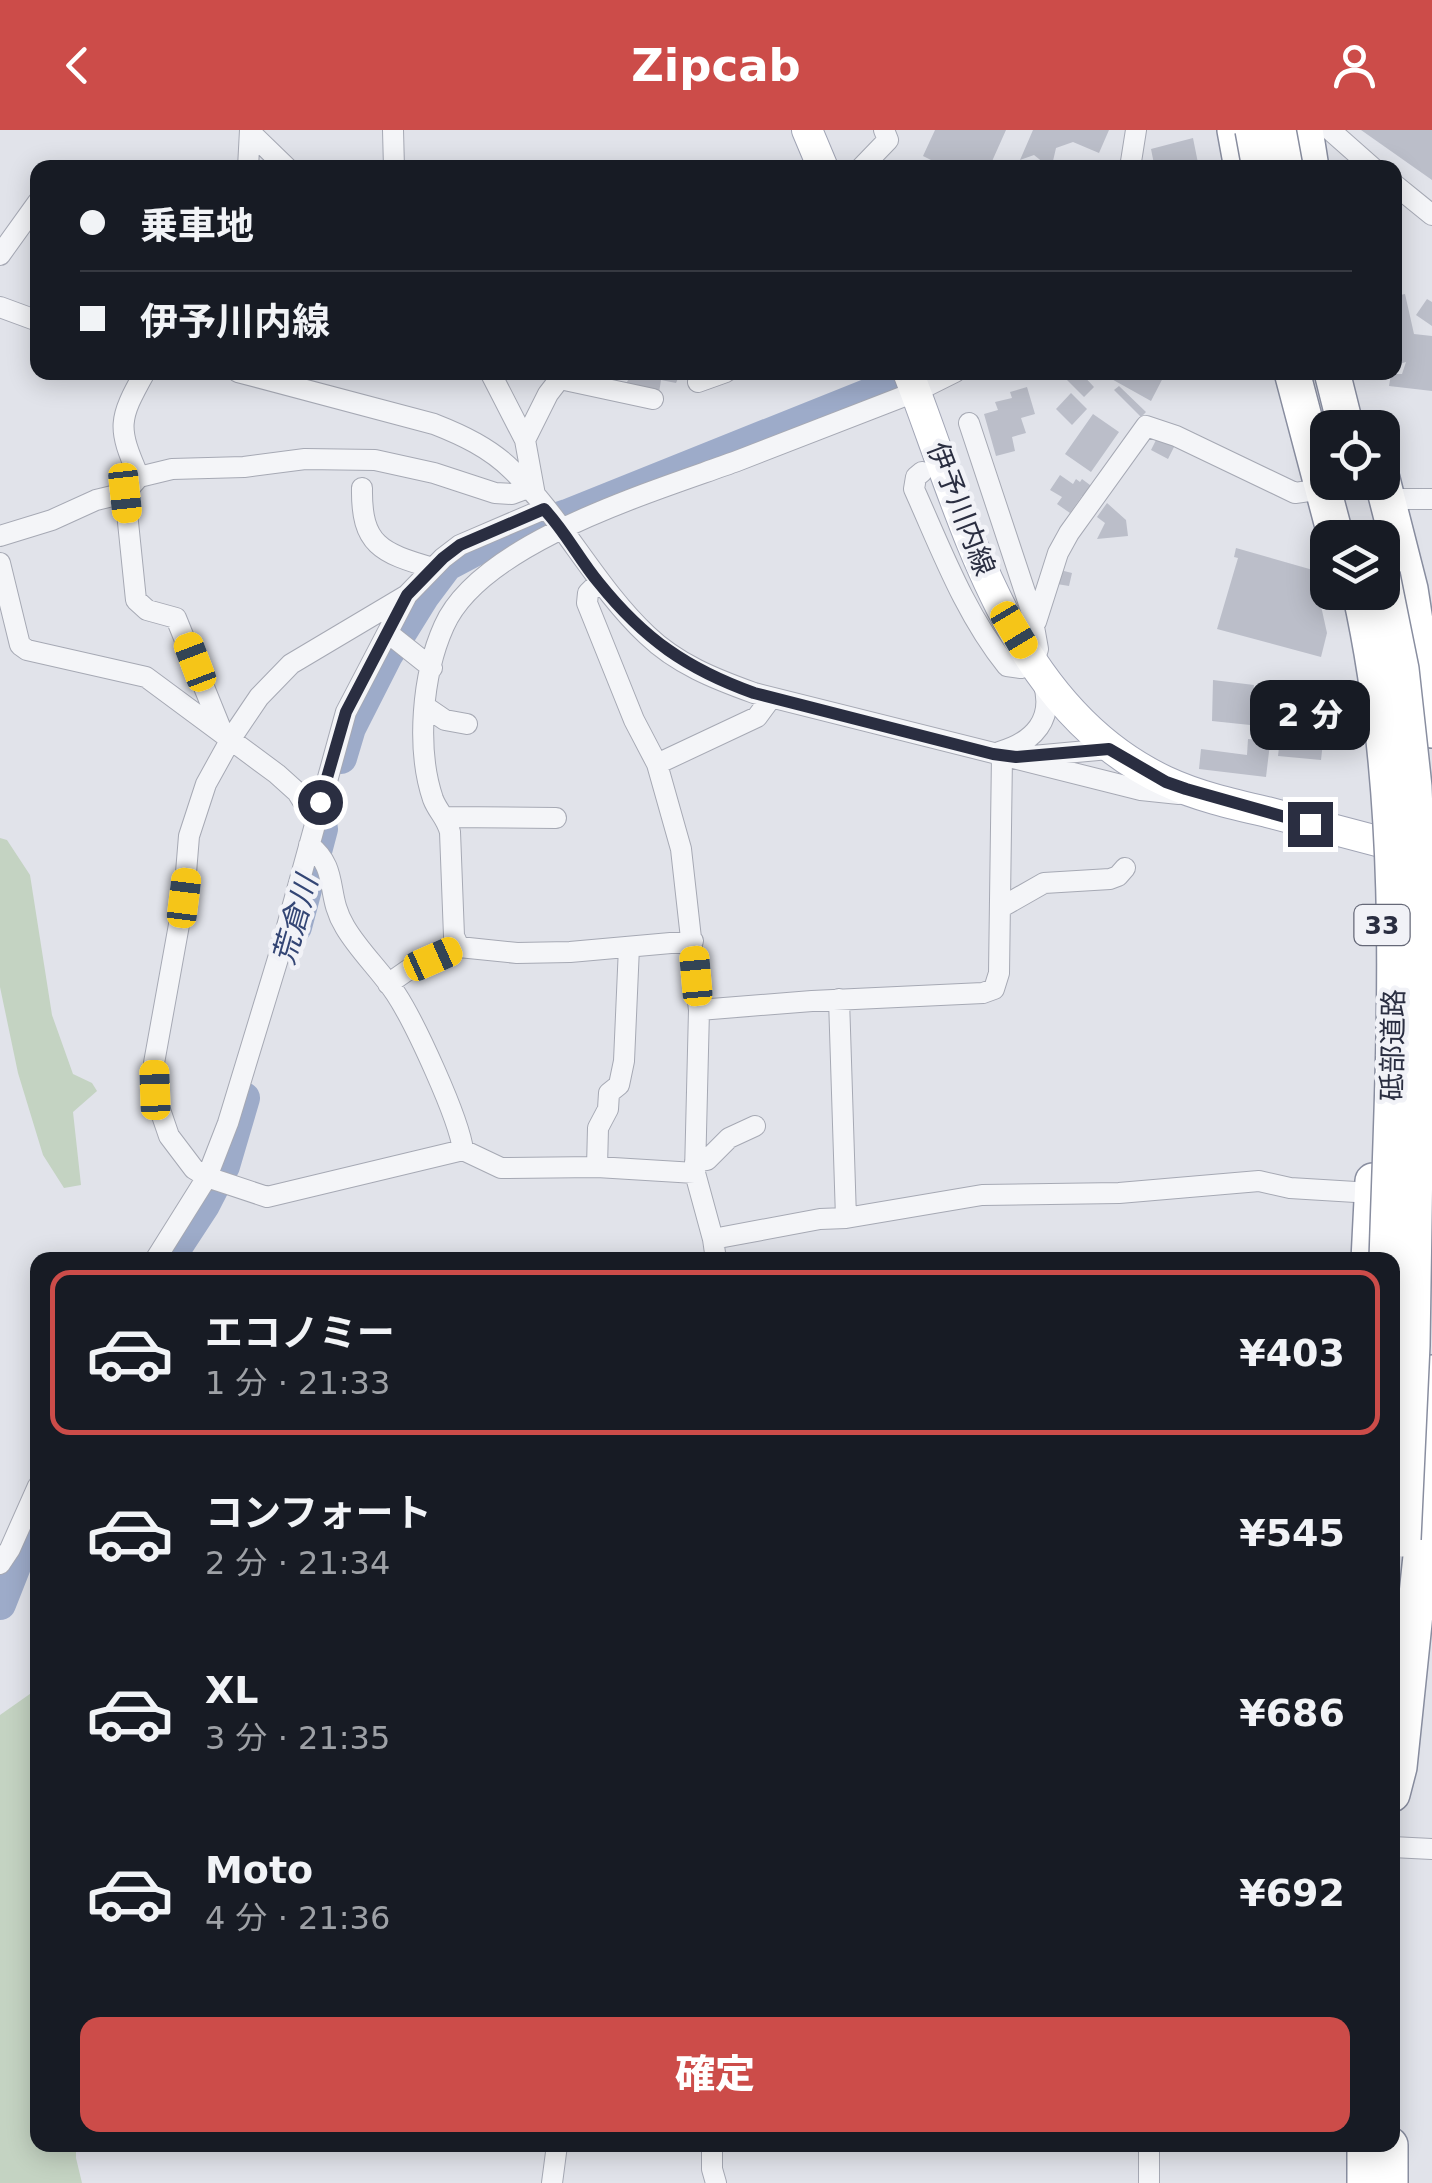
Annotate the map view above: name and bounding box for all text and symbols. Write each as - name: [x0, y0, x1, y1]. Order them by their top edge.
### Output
- icon: back: [50, 38, 105, 93]
- icon: person: [1327, 38, 1382, 93]
- text: Zipcab: [631, 39, 801, 92]
- text: 乗車地: [140, 204, 254, 248]
- text: 伊予川内線: [140, 300, 330, 344]
- map controls: [1310, 410, 1400, 610]
- button: locate: [1310, 410, 1400, 500]
- street label: 伊予川内線: [921, 438, 1001, 580]
- car: [107, 462, 143, 524]
- button: layers: [1310, 520, 1400, 610]
- car: [986, 597, 1042, 663]
- car: [170, 629, 220, 695]
- callout: 2 分: [1250, 679, 1370, 749]
- text: 2 分: [1277, 696, 1343, 734]
- route start: [298, 780, 343, 825]
- route end: [1288, 802, 1333, 847]
- car: [165, 866, 203, 930]
- water label: 荒倉川: [266, 869, 325, 968]
- road number: 33: [1354, 905, 1410, 945]
- car: [399, 933, 467, 985]
- car: [678, 945, 714, 1007]
- street label: 砥部道路: [1376, 989, 1410, 1101]
- car: [139, 1059, 171, 1121]
- icon: car: [85, 1308, 175, 1398]
- text: エコノミー: [205, 1311, 395, 1355]
- text: ¥403: [1239, 1331, 1345, 1375]
- text: 1 分 · 21:33: [205, 1364, 390, 1402]
- icon: car: [85, 1488, 175, 1578]
- text: コンフォート: [205, 1491, 432, 1535]
- text: ¥545: [1239, 1511, 1345, 1555]
- text: 2 分 · 21:34: [205, 1544, 390, 1582]
- icon: car: [85, 1668, 175, 1758]
- text: XL: [205, 1668, 259, 1712]
- text: ¥686: [1239, 1691, 1345, 1735]
- text: 3 分 · 21:35: [205, 1719, 390, 1757]
- icon: car: [85, 1848, 175, 1938]
- text: Moto: [205, 1848, 313, 1892]
- text: ¥692: [1239, 1871, 1345, 1915]
- text: 4 分 · 21:36: [205, 1899, 390, 1937]
- button: 確定: [80, 2017, 1350, 2132]

